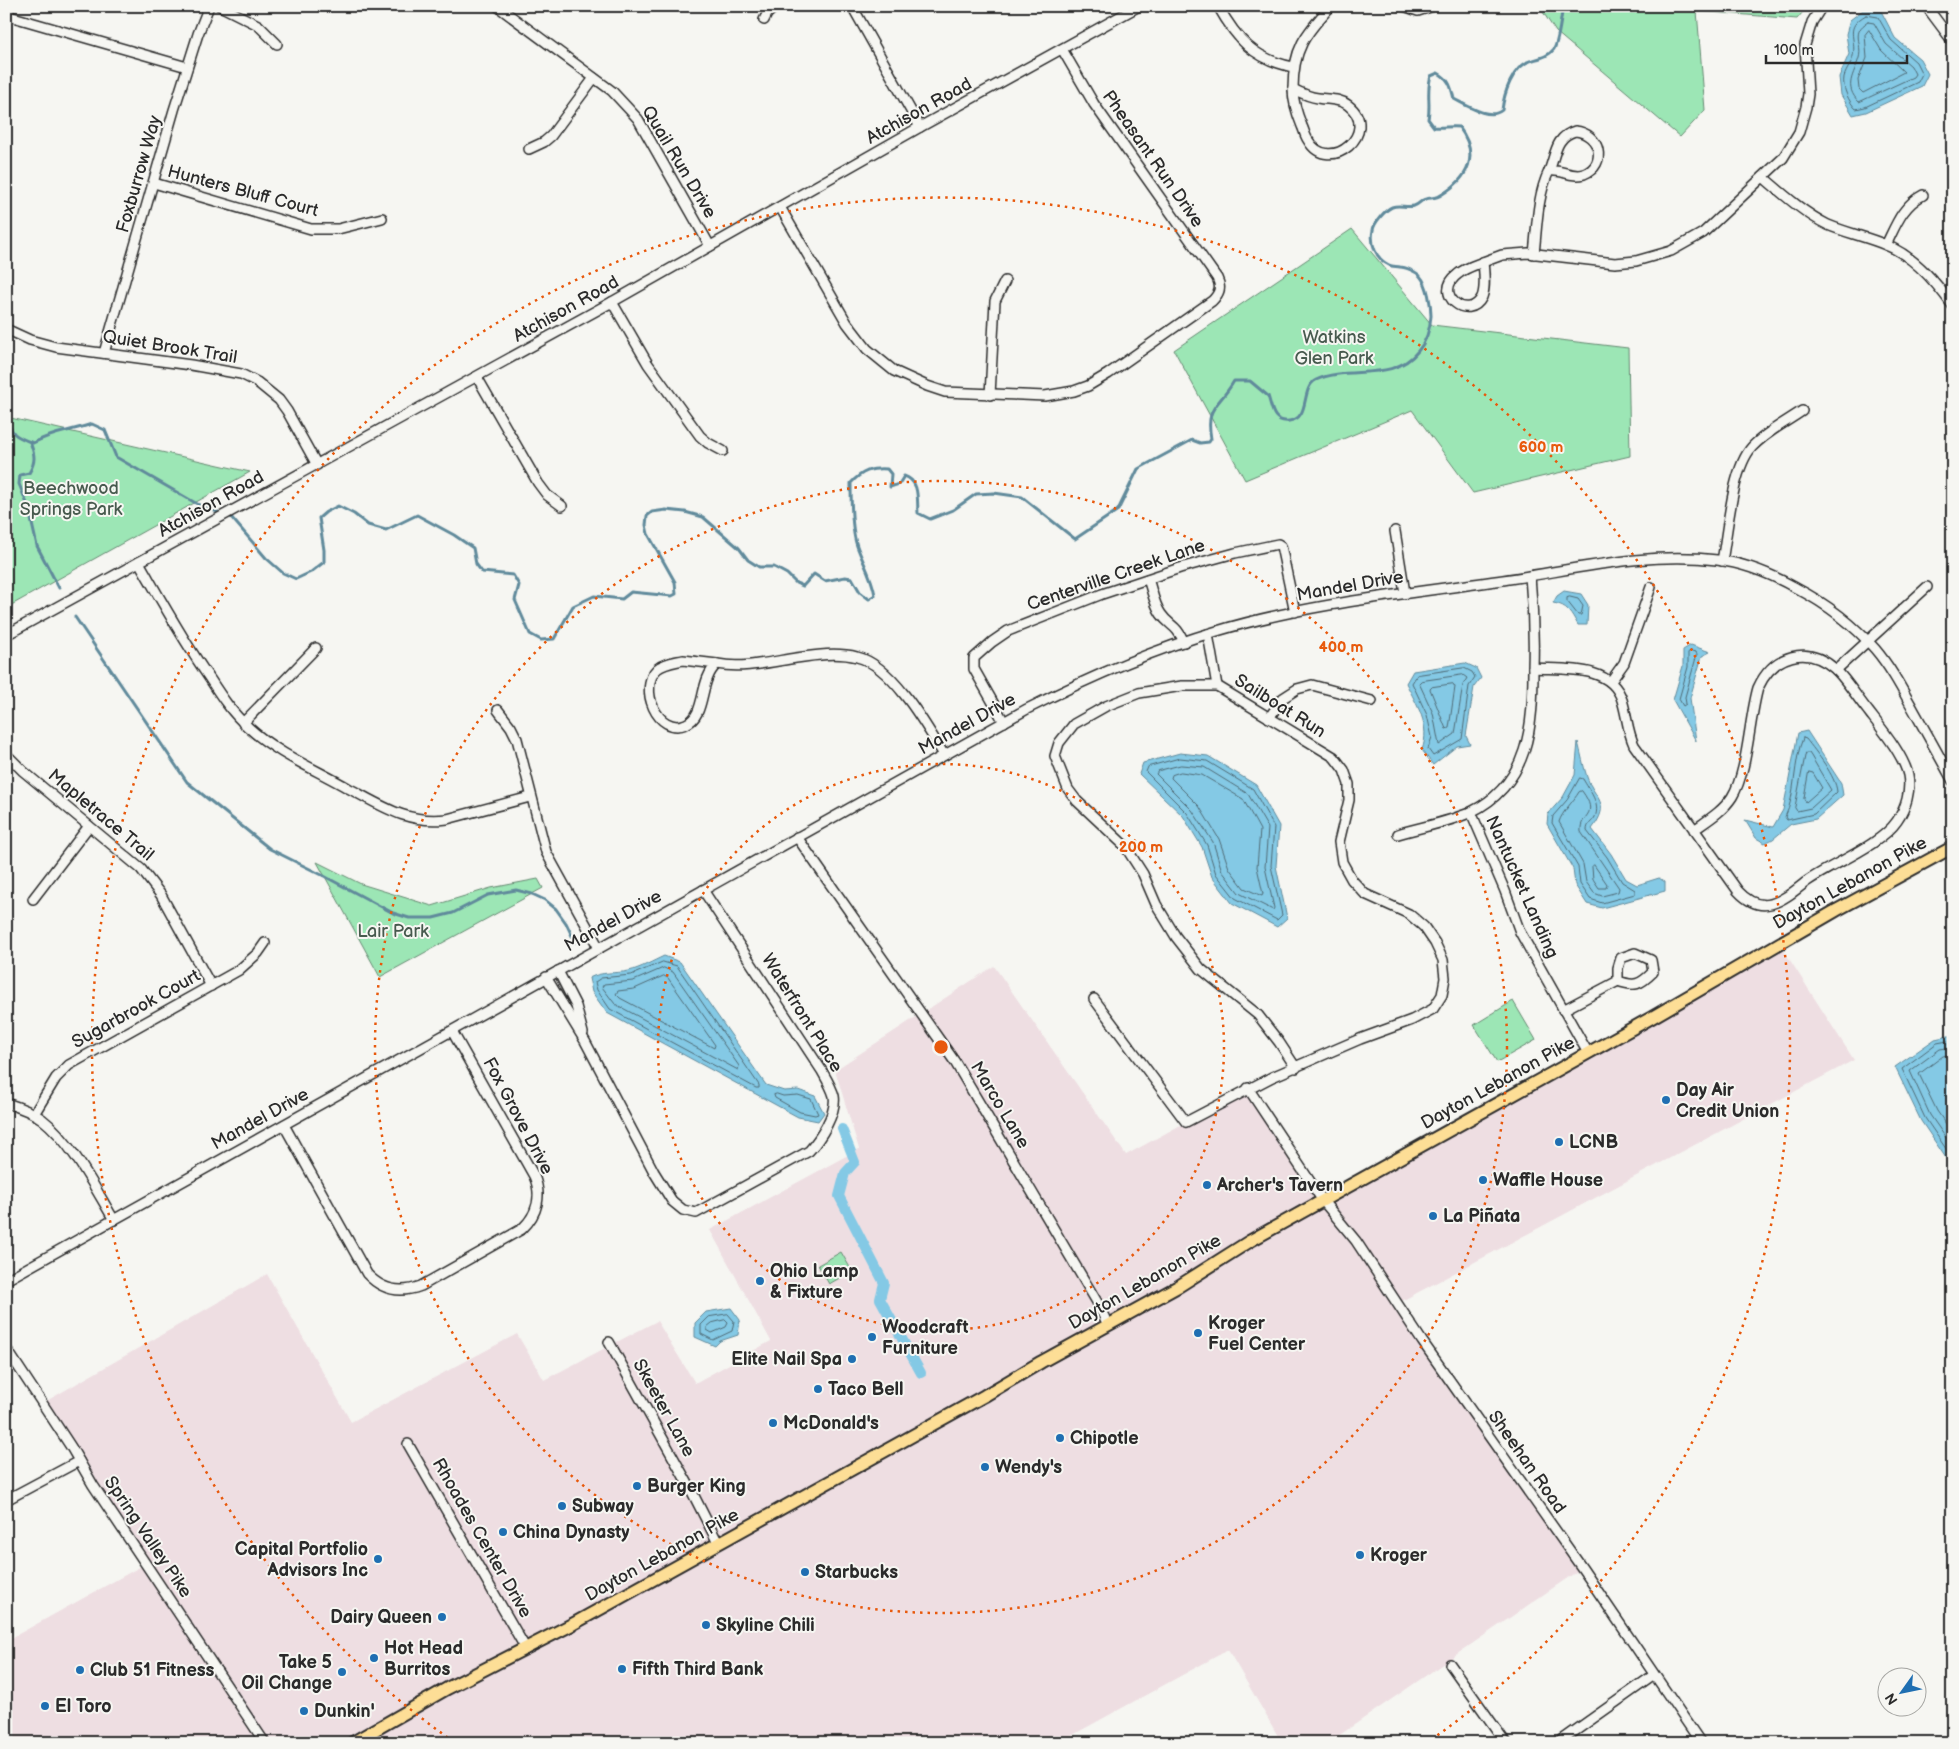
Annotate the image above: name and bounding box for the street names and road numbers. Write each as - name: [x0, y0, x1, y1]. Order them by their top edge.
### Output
- street label: Atchison Road: [863, 73, 975, 149]
- street label: Pheasant Run Drive: [1098, 87, 1208, 232]
- street label: Quail Run Drive: [637, 102, 721, 222]
- street label: Foxburrow Way: [112, 112, 166, 235]
- street label: Hunters Bluff Court: [165, 161, 321, 221]
- street label: Atchison Road: [510, 271, 622, 347]
- street label: Quiet Brook Trail: [101, 326, 239, 368]
- street label: Atchison Road: [155, 466, 267, 542]
- street label: Centerville Creek Lane: [1024, 535, 1208, 615]
- street label: Mandel Drive: [1295, 566, 1405, 606]
- street label: Sailboat Run: [1231, 670, 1329, 742]
- street label: Mandel Drive: [915, 688, 1020, 759]
- street label: Mapletrace Trail: [44, 765, 158, 865]
- street label: Nantucket Landing: [1481, 813, 1563, 961]
- street label: Dayton Lebanon Pike: [1770, 832, 1931, 934]
- street label: Mandel Drive: [561, 885, 666, 956]
- street label: Waterfront Place: [757, 950, 847, 1076]
- street label: Sugarbrook Court: [68, 965, 204, 1053]
- street label: Dayton Lebanon Pike: [1418, 1032, 1579, 1134]
- street label: Fox Grove Drive: [478, 1054, 558, 1178]
- street label: Marco Lane: [966, 1058, 1034, 1152]
- street label: Mandel Drive: [208, 1083, 313, 1154]
- street label: Dayton Lebanon Pike: [1065, 1230, 1225, 1334]
- street label: Skeeter Lane: [628, 1355, 700, 1461]
- street label: Sheehan Road: [1484, 1406, 1570, 1518]
- street label: Rhoades Center Drive: [428, 1454, 536, 1622]
- street label: Spring Valley Pike: [100, 1472, 197, 1602]
- street label: Dayton Lebanon Pike: [582, 1504, 743, 1606]

